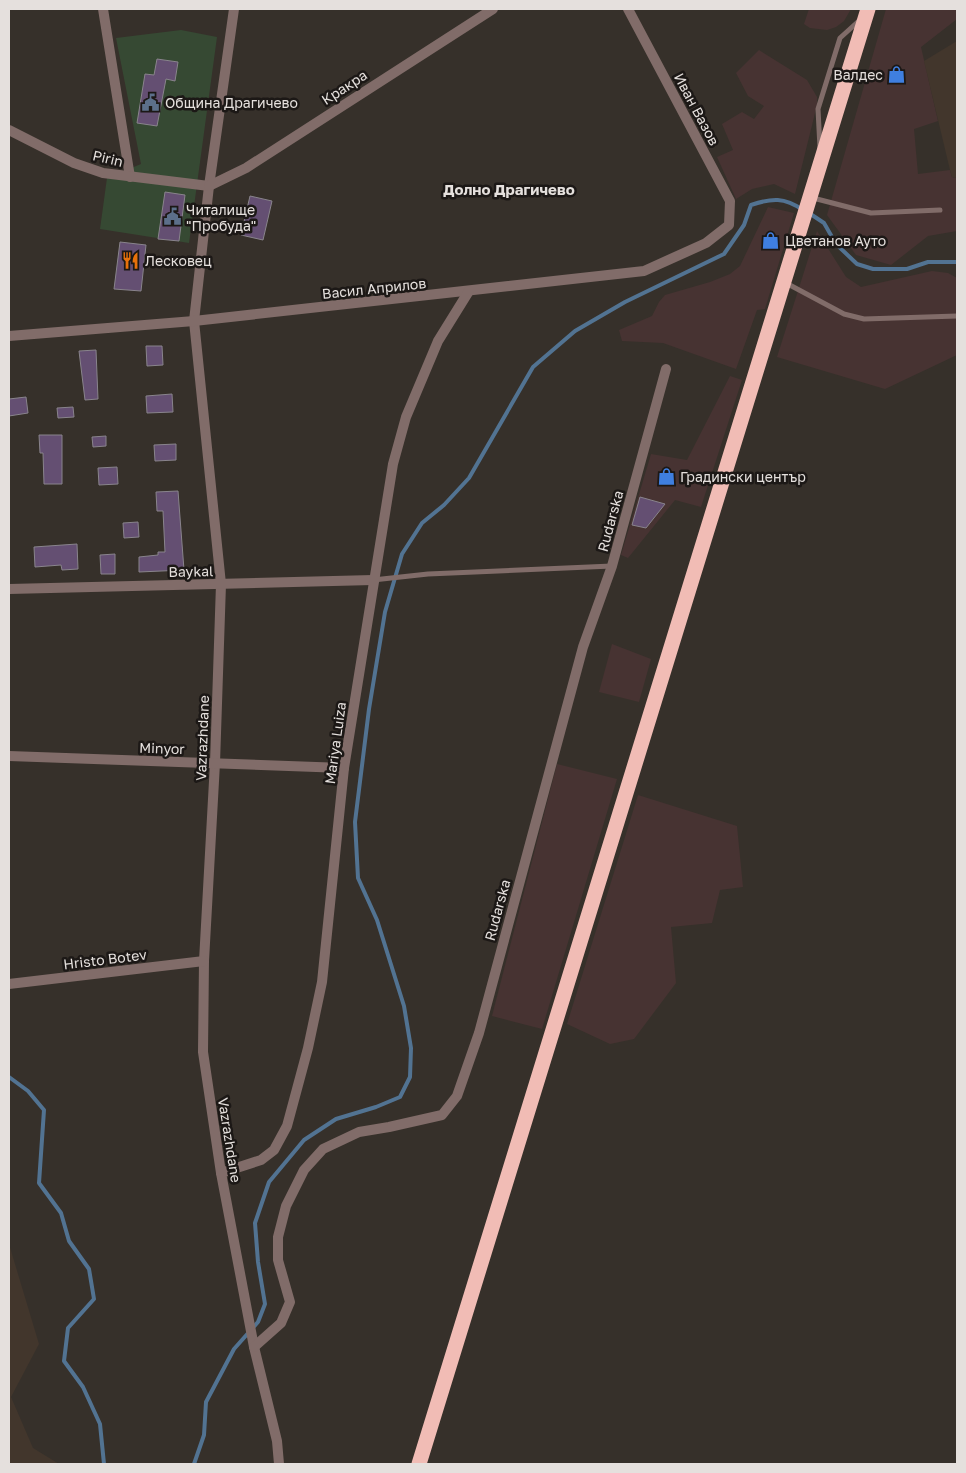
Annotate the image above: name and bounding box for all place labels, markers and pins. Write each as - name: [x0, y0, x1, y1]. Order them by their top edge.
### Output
- shop icon: Валдес: [887, 64, 907, 84]
- place label: Валдес: [833, 66, 883, 83]
- public building icon: Община Драгичево: [141, 92, 161, 112]
- place label: Община Драгичево: [165, 94, 298, 111]
- place label: Читалище "Пробуда": [186, 201, 256, 234]
- public building icon: Читалище "Пробуда": [162, 207, 182, 227]
- shop icon: Цветанов Ауто: [761, 230, 781, 250]
- place label: Цветанов Ауто: [785, 232, 886, 249]
- restaurant icon: Лесковец: [121, 250, 141, 270]
- place label: Лесковец: [145, 252, 212, 269]
- shop icon: Градински център: [656, 466, 676, 486]
- place label: Градински център: [680, 468, 806, 485]

